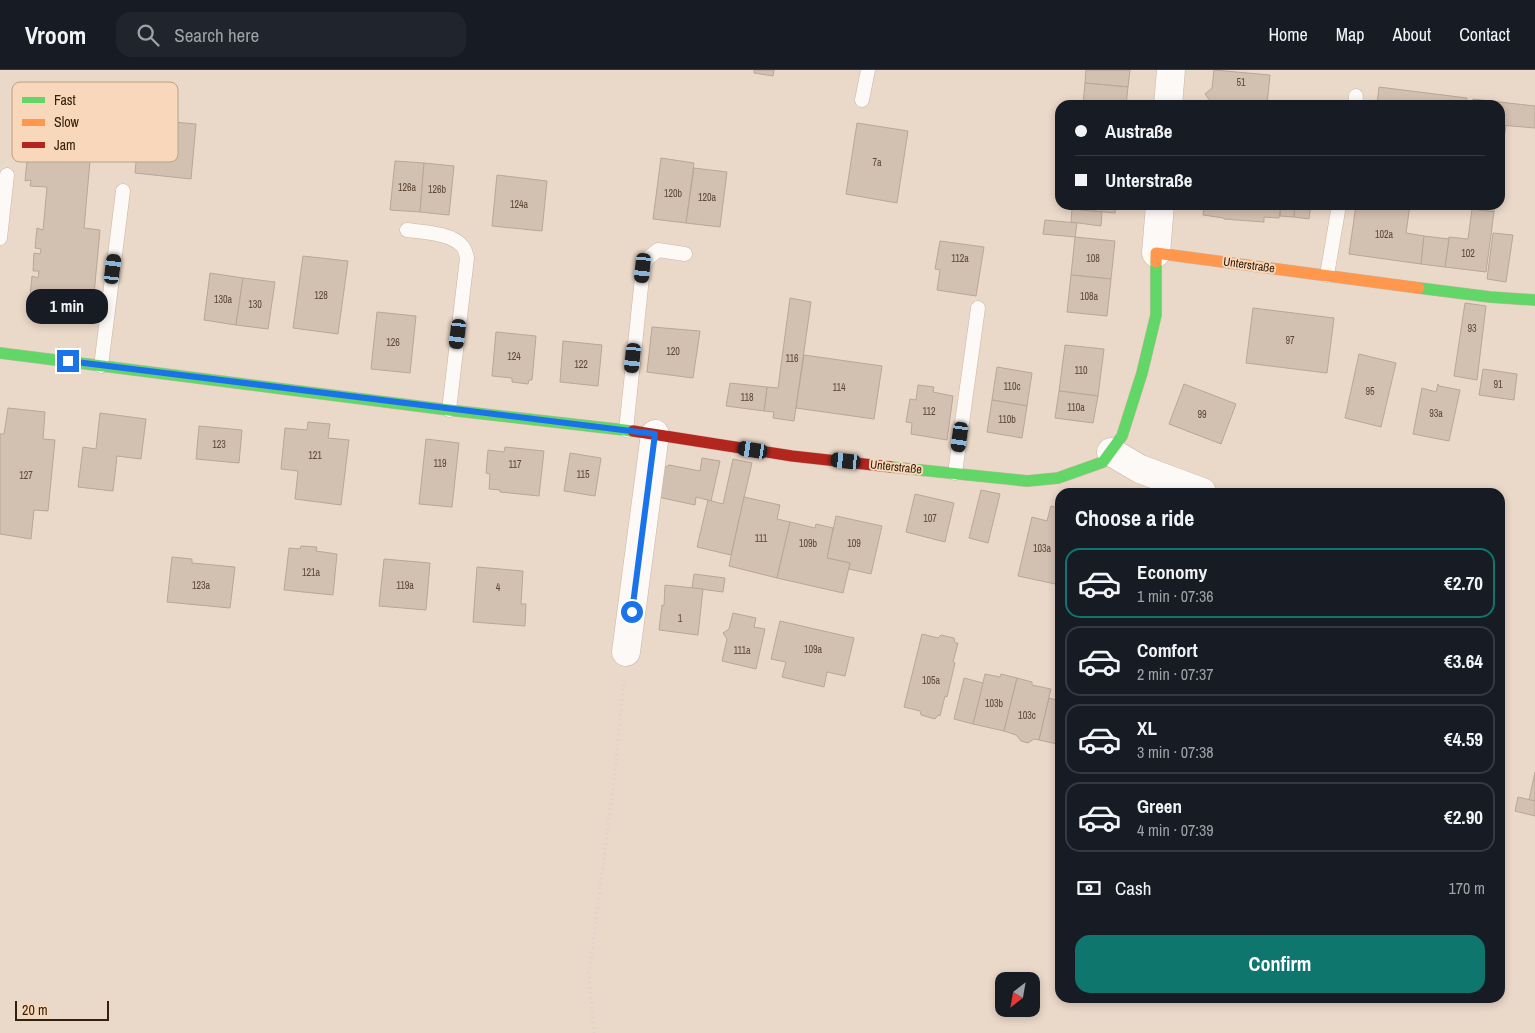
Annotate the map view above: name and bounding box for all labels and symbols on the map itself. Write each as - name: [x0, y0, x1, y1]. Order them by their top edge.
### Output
- house number: 51: [1236, 76, 1246, 89]
- legend: [12, 82, 178, 162]
- text: Fast: [54, 91, 76, 109]
- text: Slow: [54, 113, 80, 131]
- text: Jam: [54, 136, 76, 154]
- house number: 7a: [872, 156, 882, 169]
- house number: 126a: [398, 181, 417, 194]
- house number: 126b: [428, 183, 447, 196]
- house number: 120b: [664, 187, 683, 200]
- house number: 120a: [698, 191, 717, 204]
- house number: 124a: [510, 198, 529, 211]
- house number: 102a: [1375, 228, 1394, 241]
- house number: 102: [1461, 247, 1475, 260]
- car: [633, 252, 652, 284]
- house number: 112a: [951, 252, 969, 265]
- house number: 108: [1086, 252, 1100, 265]
- car: [103, 253, 122, 285]
- street label: Unterstraße: [1222, 253, 1276, 277]
- callout: 1 min: [27, 288, 109, 324]
- house number: 128: [314, 289, 328, 302]
- house number: 108a: [1080, 290, 1099, 303]
- house number: 130a: [214, 293, 233, 306]
- house number: 130: [248, 298, 262, 311]
- car: [448, 318, 467, 350]
- house number: 93: [1467, 322, 1477, 335]
- house number: 97: [1285, 334, 1295, 347]
- house number: 126: [386, 336, 400, 349]
- car: [623, 342, 642, 374]
- house number: 120: [666, 345, 680, 358]
- route end: [57, 350, 79, 372]
- house number: 124: [507, 350, 521, 363]
- house number: 116: [785, 352, 799, 365]
- house number: 122: [574, 358, 588, 371]
- house number: 110: [1074, 364, 1088, 377]
- house number: 91: [1493, 378, 1503, 391]
- house number: 110c: [1003, 380, 1021, 393]
- house number: 114: [832, 381, 846, 394]
- house number: 95: [1365, 385, 1375, 398]
- house number: 118: [740, 391, 754, 404]
- house number: 110a: [1067, 401, 1085, 414]
- house number: 112: [922, 405, 936, 418]
- house number: 93a: [1429, 407, 1443, 420]
- house number: 99: [1197, 408, 1207, 421]
- house number: 110b: [998, 413, 1016, 426]
- car: [950, 421, 969, 453]
- house number: 123: [212, 438, 226, 451]
- car: [737, 440, 768, 460]
- house number: 121: [308, 449, 322, 462]
- car: [830, 452, 861, 470]
- street label: Unterstraße: [869, 456, 923, 478]
- house number: 119: [433, 457, 447, 470]
- house number: 117: [508, 458, 522, 471]
- house number: 115: [576, 468, 590, 481]
- house number: 127: [19, 469, 33, 482]
- house number: 107: [923, 512, 937, 525]
- house number: 111: [755, 532, 768, 545]
- house number: 109b: [799, 537, 818, 550]
- house number: 109: [847, 537, 861, 550]
- house number: 103a: [1033, 542, 1052, 555]
- house number: 121a: [302, 566, 321, 579]
- house number: 123a: [192, 579, 211, 592]
- house number: 119a: [396, 579, 414, 592]
- house number: 4: [496, 581, 501, 594]
- route start: [621, 601, 643, 623]
- house number: 1: [678, 612, 683, 625]
- house number: 109a: [804, 643, 823, 656]
- house number: 111a: [733, 644, 751, 657]
- house number: 105a: [922, 674, 941, 687]
- house number: 103b: [985, 697, 1004, 710]
- house number: 103c: [1018, 709, 1036, 722]
- north arrow: [995, 972, 1040, 1018]
- scale bar: [15, 998, 109, 1021]

